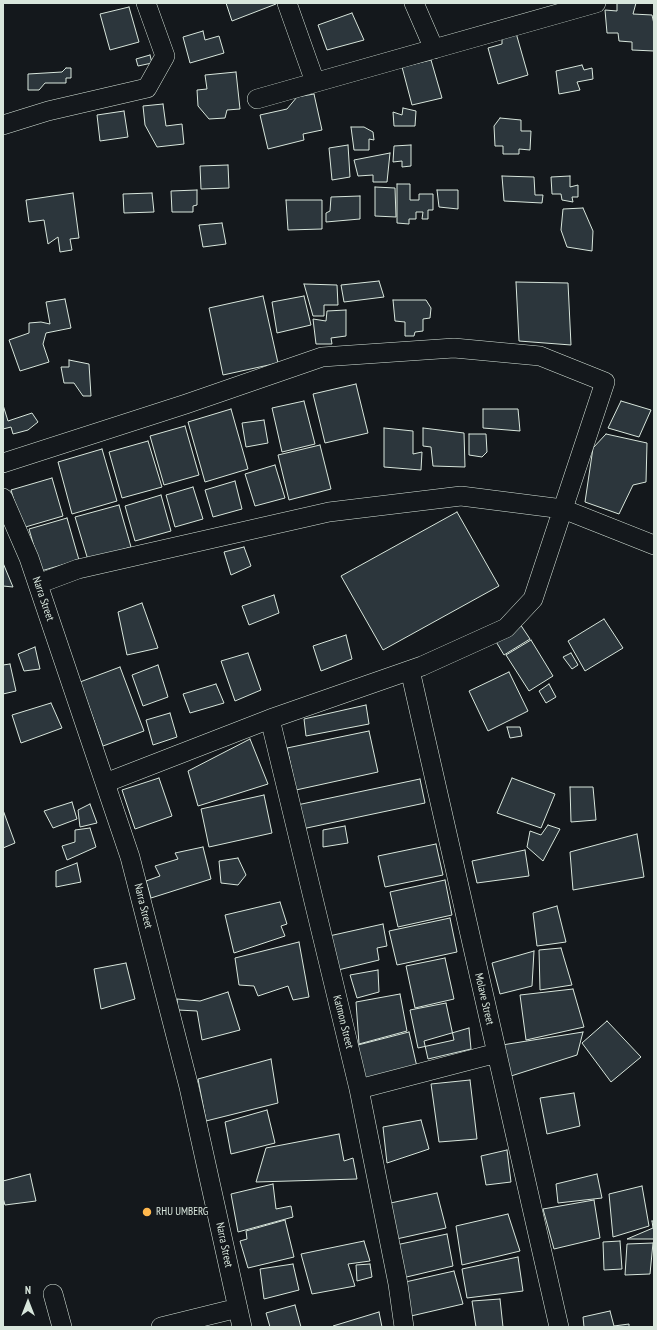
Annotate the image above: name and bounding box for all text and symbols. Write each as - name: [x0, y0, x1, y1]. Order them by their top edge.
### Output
- street label: Narra Street: [29, 575, 57, 623]
- street label: Narra Street: [131, 882, 155, 930]
- street label: Molave Street: [472, 972, 496, 1026]
- street label: Katmon Street: [330, 994, 356, 1050]
- place label: RHU UMBERG: [156, 1205, 208, 1219]
- marker: RHU UMBERG: [141, 1206, 153, 1218]
- street label: Narra Street: [213, 1221, 235, 1269]
- north arrow: [8, 1282, 48, 1322]
- text: N: [25, 1283, 31, 1297]

